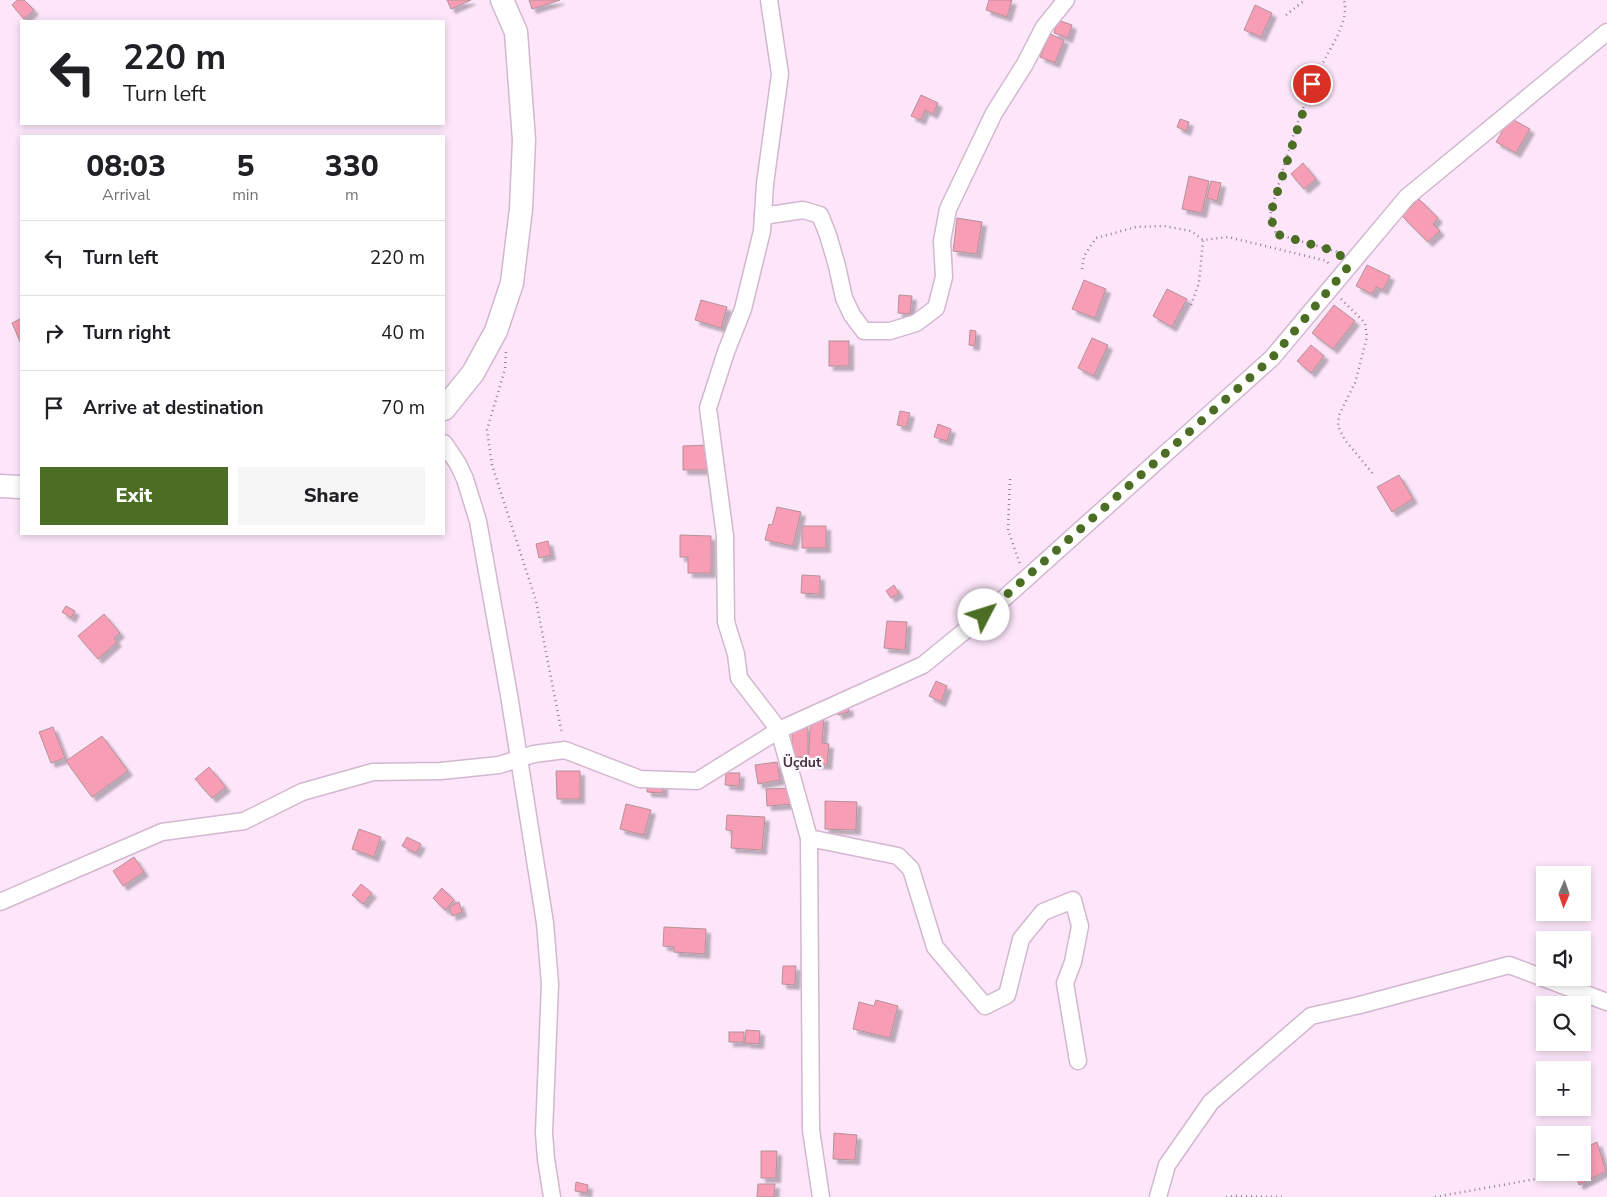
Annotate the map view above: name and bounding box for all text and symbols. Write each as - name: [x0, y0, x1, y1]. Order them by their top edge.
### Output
- text: 220 m: [123, 34, 226, 81]
- icon: left: [40, 40, 105, 105]
- pin: [1291, 63, 1333, 105]
- icon: arrive: [1298, 70, 1326, 98]
- text: Turn left: [123, 79, 206, 109]
- text: 08:03: [86, 146, 166, 187]
- text: 5: [236, 146, 254, 187]
- text: 330: [325, 146, 379, 187]
- text: Arrival: [102, 184, 150, 206]
- text: min: [232, 184, 259, 206]
- text: m: [345, 184, 359, 206]
- icon: left: [40, 244, 68, 272]
- text: Turn left: [83, 245, 158, 271]
- text: 220 m: [370, 245, 425, 271]
- icon: right: [40, 319, 68, 347]
- text: Turn right: [83, 320, 170, 346]
- text: 40 m: [381, 320, 425, 346]
- icon: arrive: [40, 394, 68, 422]
- text: Arrive at destination: [83, 395, 264, 421]
- text: 70 m: [381, 395, 425, 421]
- button: Exit: [40, 467, 228, 525]
- button: Share: [238, 467, 425, 525]
- position arrow: [957, 588, 1009, 640]
- district label: Üçdut: [783, 753, 822, 772]
- north arrow: [1536, 866, 1591, 921]
- map controls: [1536, 866, 1591, 1181]
- button: sound: [1536, 931, 1591, 986]
- button: search: [1536, 996, 1591, 1051]
- button: +: [1536, 1061, 1591, 1116]
- button: −: [1536, 1126, 1591, 1181]

